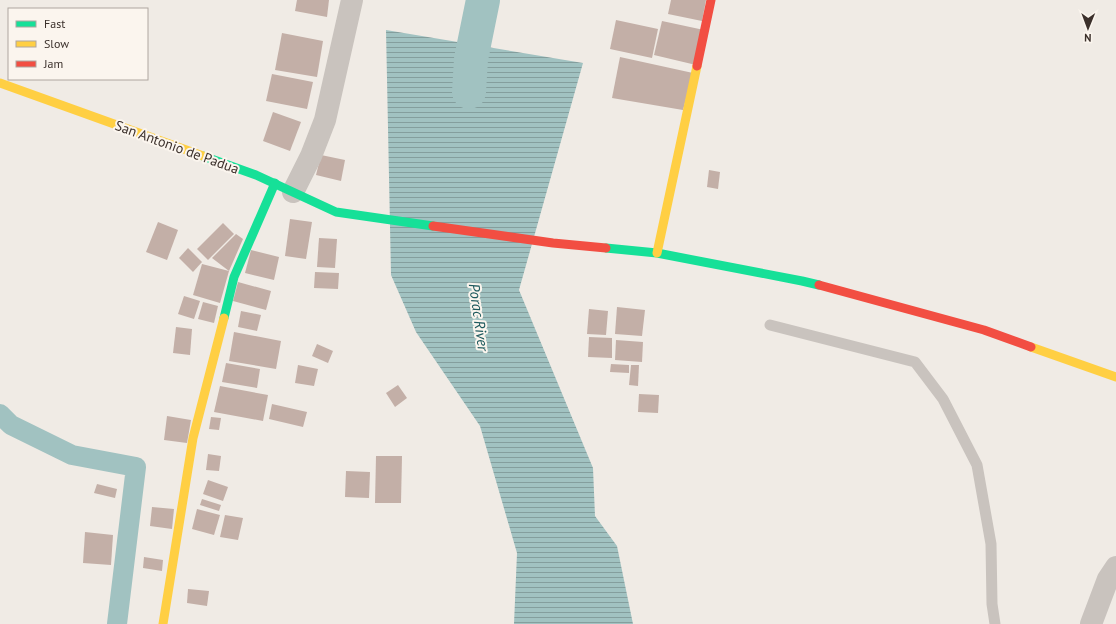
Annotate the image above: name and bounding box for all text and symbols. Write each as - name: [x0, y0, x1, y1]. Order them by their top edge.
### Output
- legend: [8, 8, 148, 80]
- north arrow: [1068, 8, 1108, 48]
- text: Fast: [44, 16, 65, 31]
- text: N: [1084, 31, 1092, 45]
- text: Slow: [44, 36, 69, 51]
- text: Jam: [43, 56, 63, 71]
- street label: San Antonio de Padua: [113, 116, 241, 178]
- water label: Porac River: [465, 282, 493, 353]

